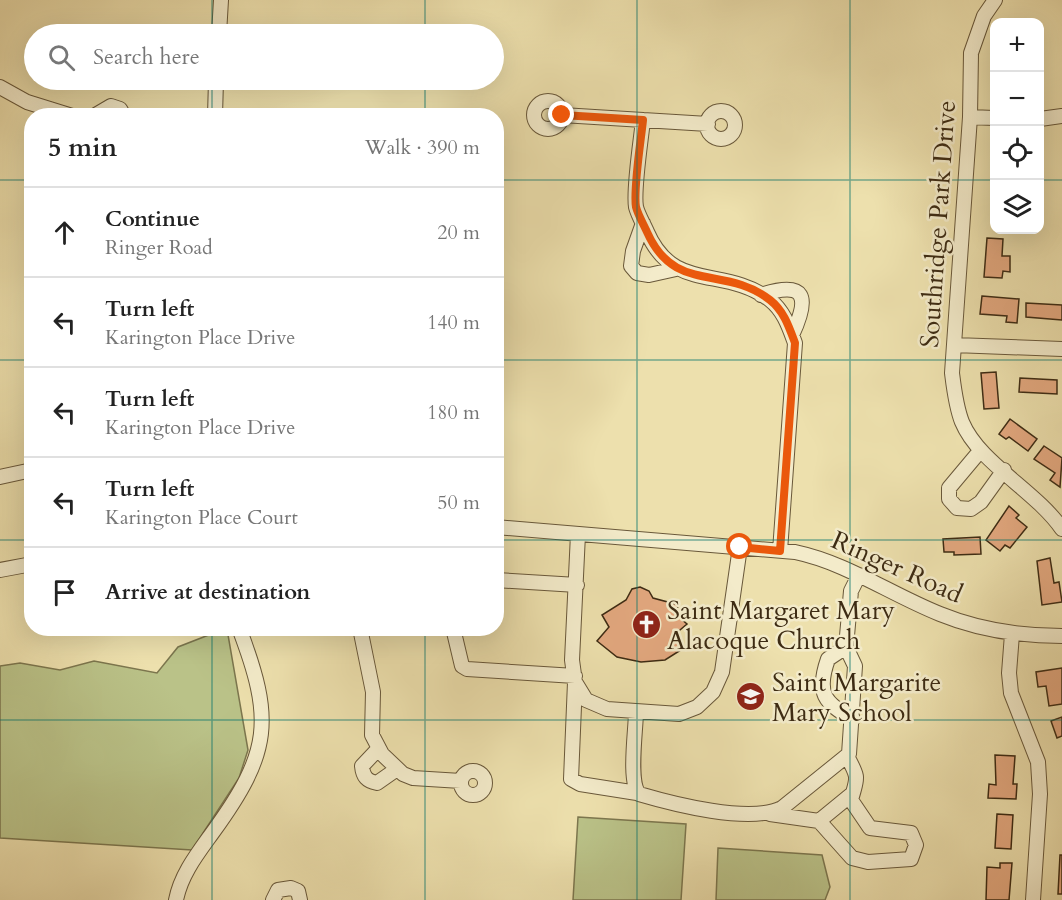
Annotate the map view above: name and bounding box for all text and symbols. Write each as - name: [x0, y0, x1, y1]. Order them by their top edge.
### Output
- map controls: [990, 18, 1044, 234]
- button: +: [990, 18, 1044, 72]
- search box: [24, 24, 504, 90]
- icon: search: [45, 41, 78, 74]
- text: Search here: [93, 42, 200, 72]
- button: −: [990, 72, 1044, 126]
- street label: Southridge Park Drive: [912, 99, 964, 349]
- route end: [548, 101, 574, 127]
- button: locate: [990, 126, 1044, 180]
- text: 5 min: [48, 130, 117, 165]
- text: Walk · 390 m: [365, 134, 480, 161]
- button: layers: [990, 180, 1044, 234]
- text: Continue: [105, 204, 200, 234]
- icon: ahead: [48, 216, 81, 249]
- text: 20 m: [437, 219, 480, 246]
- text: Ringer Road: [105, 234, 213, 261]
- text: Turn left: [105, 294, 194, 324]
- icon: left: [48, 306, 81, 339]
- text: 140 m: [427, 309, 480, 336]
- text: Karington Place Drive: [105, 324, 295, 351]
- text: Turn left: [105, 384, 194, 414]
- icon: left: [48, 396, 81, 429]
- text: 180 m: [427, 399, 480, 426]
- text: Karington Place Drive: [105, 414, 295, 441]
- text: Turn left: [105, 474, 194, 504]
- icon: left: [48, 486, 81, 519]
- text: 50 m: [437, 489, 480, 516]
- text: Karington Place Court: [105, 504, 298, 531]
- street label: Ringer Road: [826, 523, 968, 612]
- route start: [726, 533, 752, 559]
- icon: arrive: [48, 576, 81, 609]
- text: Arrive at destination: [105, 577, 310, 607]
- place label: Saint Margaret Mary Alacoque Church: [667, 593, 895, 658]
- church icon: Saint Margaret Mary Alacoque Church: [630, 609, 662, 641]
- place label: Saint Margarite Mary School: [772, 665, 941, 730]
- school or university icon: Saint Margarite Mary School: [735, 681, 767, 713]

